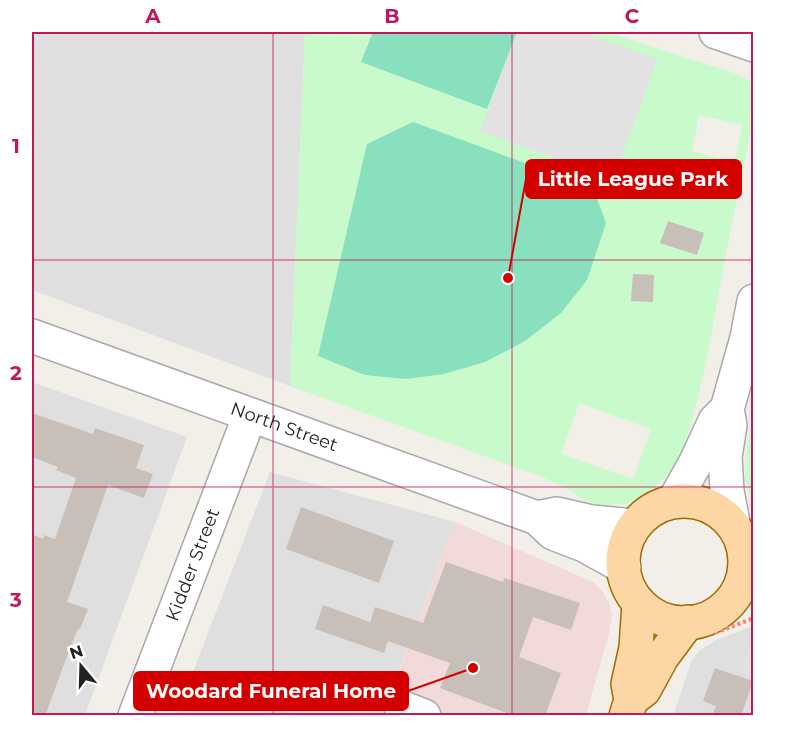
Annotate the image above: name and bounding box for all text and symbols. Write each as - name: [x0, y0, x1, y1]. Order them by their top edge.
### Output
- text: A: [144, 4, 161, 28]
- text: B: [384, 4, 400, 28]
- text: C: [625, 4, 640, 28]
- text: 1: [12, 134, 20, 158]
- callout: Little League Park: [526, 160, 741, 198]
- text: Little League Park: [538, 167, 729, 191]
- text: 2: [10, 361, 22, 385]
- street label: North Street: [228, 398, 341, 456]
- street label: Kidder Street: [161, 505, 224, 624]
- text: 3: [9, 588, 22, 612]
- north arrow: [51, 636, 111, 696]
- text: N: [67, 641, 85, 663]
- callout: Woodard Funeral Home: [134, 672, 408, 710]
- text: Woodard Funeral Home: [146, 679, 396, 703]

